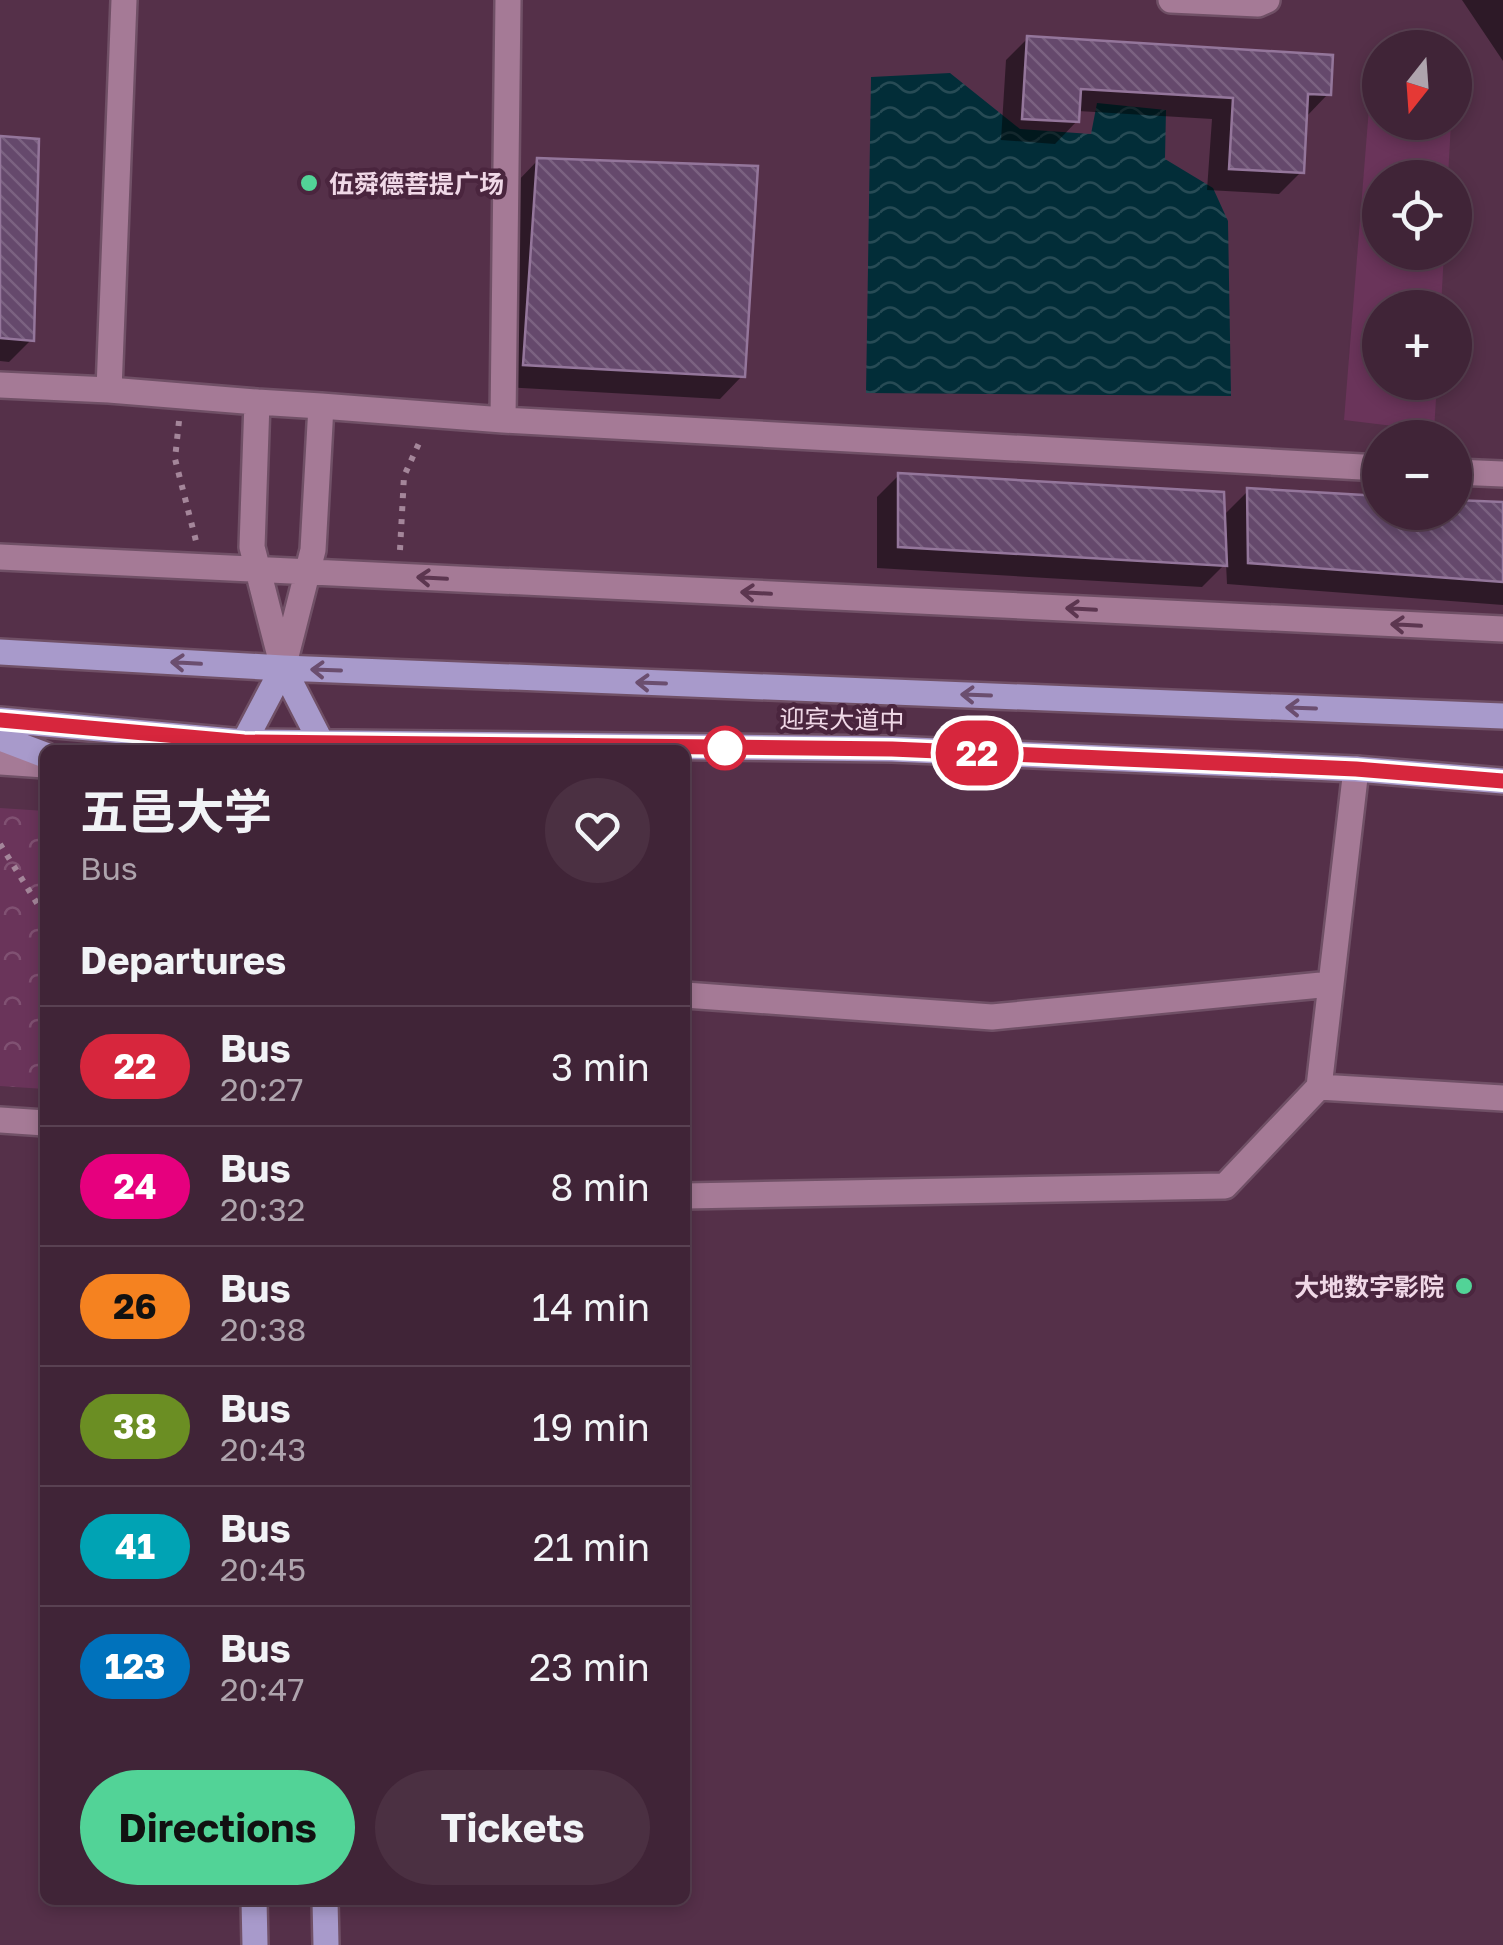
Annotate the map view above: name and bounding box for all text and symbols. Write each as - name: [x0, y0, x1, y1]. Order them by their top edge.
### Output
- north arrow: [1362, 30, 1472, 140]
- map controls: [1362, 30, 1472, 530]
- button: locate: [1362, 160, 1472, 270]
- place label: 伍舜德菩提广场: [329, 168, 504, 199]
- marker: 伍舜德菩提广场: [298, 172, 320, 194]
- button: +: [1362, 290, 1472, 400]
- button: −: [1362, 420, 1472, 530]
- one-way arrow: [416, 568, 448, 587]
- one-way arrow: [741, 583, 773, 602]
- one-way arrow: [1065, 599, 1098, 618]
- one-way arrow: [1390, 615, 1422, 634]
- one-way arrow: [170, 653, 202, 672]
- one-way arrow: [311, 660, 343, 679]
- one-way arrow: [636, 673, 668, 692]
- one-way arrow: [960, 686, 992, 705]
- one-way arrow: [1285, 699, 1317, 718]
- street label: 迎宾大道中: [779, 702, 905, 736]
- line badge: 22: [932, 720, 1022, 786]
- unlabelled marker: [704, 727, 746, 769]
- text: 22: [956, 732, 998, 774]
- button: heart: [545, 778, 650, 883]
- text: 五邑大学: [80, 782, 272, 840]
- text: Bus: [80, 849, 138, 887]
- text: Departures: [80, 937, 286, 982]
- text: Bus: [220, 1025, 291, 1070]
- text: 3 min: [551, 1044, 650, 1089]
- text: 22: [114, 1045, 156, 1087]
- text: 20:27: [220, 1070, 304, 1108]
- text: Bus: [220, 1145, 291, 1190]
- text: 8 min: [550, 1164, 650, 1209]
- text: 24: [113, 1165, 157, 1207]
- text: 20:32: [220, 1190, 305, 1228]
- text: Bus: [220, 1265, 291, 1310]
- place label: 大地数字影院: [1294, 1271, 1444, 1302]
- marker: 大地数字影院: [1453, 1275, 1475, 1297]
- text: 14 min: [532, 1284, 650, 1329]
- text: 26: [113, 1285, 157, 1327]
- text: 20:38: [220, 1310, 306, 1348]
- text: Bus: [220, 1385, 291, 1430]
- text: 19 min: [532, 1404, 650, 1449]
- text: 38: [113, 1405, 157, 1447]
- text: 20:43: [220, 1430, 306, 1468]
- text: Bus: [220, 1505, 291, 1550]
- text: 21 min: [533, 1524, 650, 1569]
- text: 41: [115, 1525, 155, 1567]
- text: 20:45: [220, 1550, 306, 1588]
- text: Bus: [220, 1625, 291, 1670]
- text: 23 min: [529, 1644, 650, 1689]
- text: 123: [105, 1645, 165, 1687]
- text: 20:47: [220, 1670, 304, 1708]
- button: Directions: [80, 1770, 355, 1885]
- button: Tickets: [375, 1770, 650, 1885]

